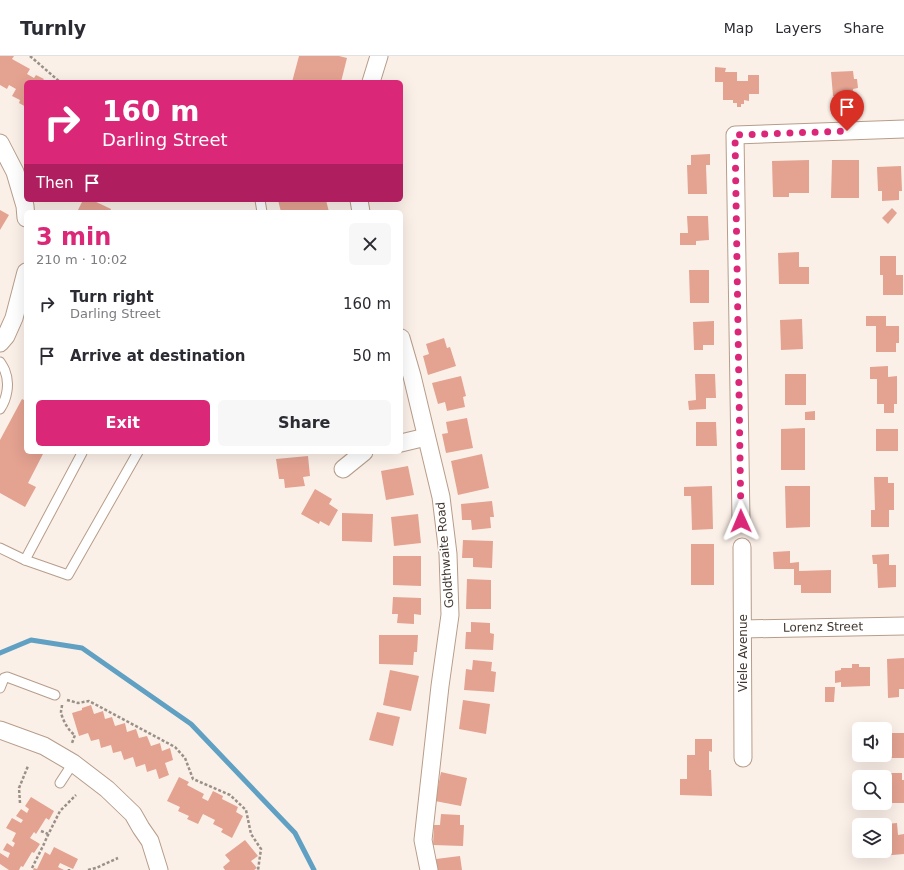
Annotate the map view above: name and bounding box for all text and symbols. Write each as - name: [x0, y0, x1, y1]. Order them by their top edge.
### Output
- text: Turnly: [20, 17, 86, 39]
- text: Map: [724, 20, 753, 36]
- text: Layers: [775, 20, 822, 36]
- text: Share: [844, 20, 884, 36]
- pin: [830, 90, 864, 131]
- text: 160 m: [102, 95, 199, 128]
- icon: right: [36, 96, 88, 148]
- icon: arrive: [836, 96, 858, 118]
- text: Darling Street: [102, 129, 228, 150]
- icon: arrive: [81, 172, 103, 194]
- text: Then: [36, 174, 73, 192]
- text: 3 min: [36, 223, 111, 251]
- button: close: [349, 223, 391, 265]
- text: 210 m · 10:02: [36, 252, 127, 267]
- text: Turn right: [70, 288, 154, 306]
- icon: right: [36, 293, 58, 315]
- text: 160 m: [343, 295, 391, 313]
- text: Darling Street: [70, 306, 161, 321]
- icon: arrive: [36, 345, 58, 367]
- text: Arrive at destination: [70, 347, 245, 365]
- text: 50 m: [353, 347, 391, 365]
- button: Exit: [36, 400, 210, 446]
- button: Share: [218, 400, 391, 446]
- position arrow: [720, 500, 762, 542]
- street label: Goldthwaite Road: [433, 501, 457, 609]
- street label: Viele Avenue: [736, 614, 750, 692]
- street label: Lorenz Street: [783, 619, 863, 635]
- map controls: [852, 722, 892, 858]
- button: sound: [852, 722, 892, 762]
- button: search: [852, 770, 892, 810]
- button: layers: [852, 818, 892, 858]

